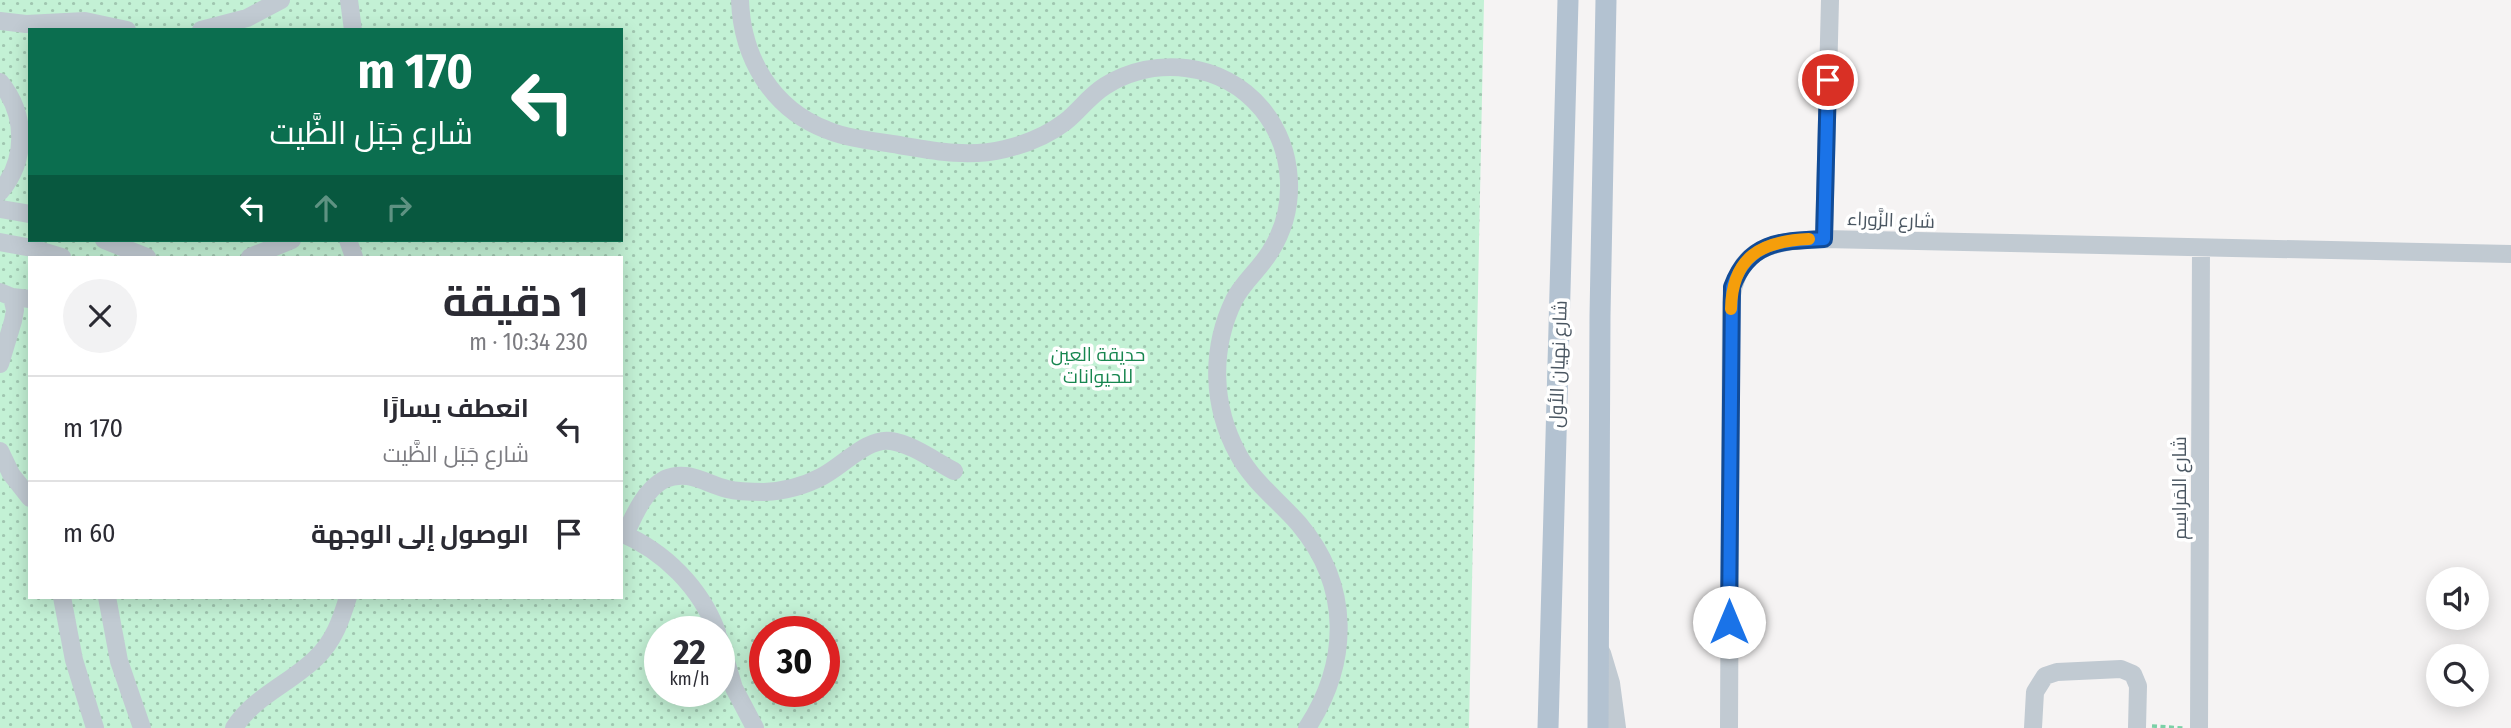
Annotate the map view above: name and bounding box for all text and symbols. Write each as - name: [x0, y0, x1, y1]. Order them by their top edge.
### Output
- text: 170 m: [357, 42, 473, 101]
- pin: [1798, 50, 1858, 110]
- icon: left: [497, 56, 588, 147]
- icon: arrive: [1809, 61, 1847, 99]
- text: شارع جَبَل الظَّيت: [270, 114, 473, 152]
- icon: left: [234, 189, 272, 227]
- icon: ahead: [307, 189, 345, 227]
- icon: right: [380, 189, 418, 227]
- street label: شارع الزَّوراء: [1847, 207, 1935, 235]
- text: 1 دقيقة: [443, 277, 588, 327]
- button: close: [63, 279, 137, 353]
- street label: شارع نهيان الأول: [1544, 300, 1574, 428]
- text: 230 m · 10:34: [469, 328, 588, 356]
- park label: حديقة العين للحيوانات: [1051, 343, 1145, 388]
- text: انعطف يسارًا: [382, 393, 529, 424]
- icon: left: [550, 410, 588, 448]
- text: 170 m: [63, 413, 123, 444]
- street label: شارع المَراسِم: [2168, 436, 2193, 540]
- text: شارع جَبَل الظَّيت: [383, 440, 529, 468]
- icon: arrive: [550, 515, 588, 553]
- text: 60 m: [63, 518, 116, 549]
- text: الوصول إلى الوجهة: [311, 519, 529, 550]
- map controls: [2426, 567, 2489, 707]
- button: sound: [2426, 567, 2489, 630]
- position arrow: [1692, 585, 1766, 659]
- speed limit sign: 30: [749, 616, 840, 707]
- text: 22: [673, 631, 706, 673]
- button: search: [2426, 644, 2489, 707]
- text: km/h: [669, 668, 710, 690]

